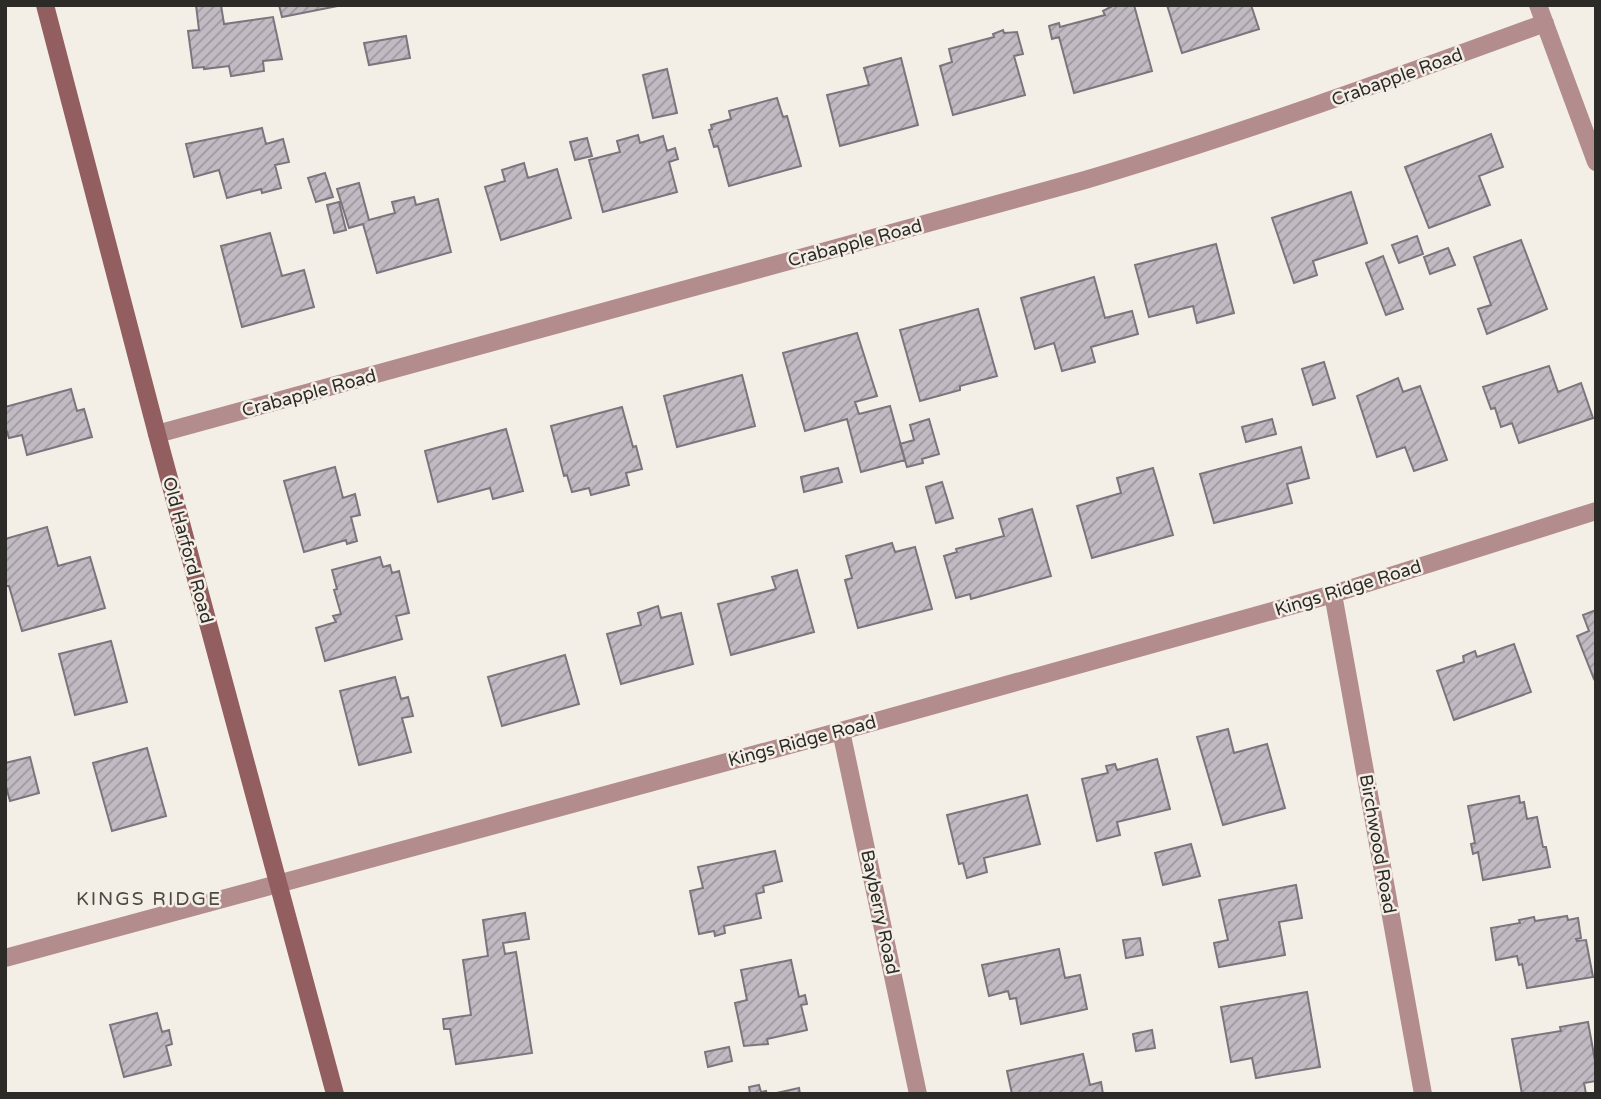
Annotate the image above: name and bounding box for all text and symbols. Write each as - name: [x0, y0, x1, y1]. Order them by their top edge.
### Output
- street label: Crabapple Road: [1328, 43, 1466, 111]
- street label: Crabapple Road: [785, 214, 925, 272]
- street label: Crabapple Road: [239, 364, 379, 422]
- street label: Old Harford Road: [158, 474, 218, 626]
- street label: Kings Ridge Road: [1272, 555, 1424, 621]
- street label: Kings Ridge Road: [726, 711, 878, 771]
- street label: Birchwood Road: [1355, 773, 1401, 915]
- street label: Bayberry Road: [856, 848, 904, 976]
- district label: KINGS RIDGE: [76, 888, 222, 910]

